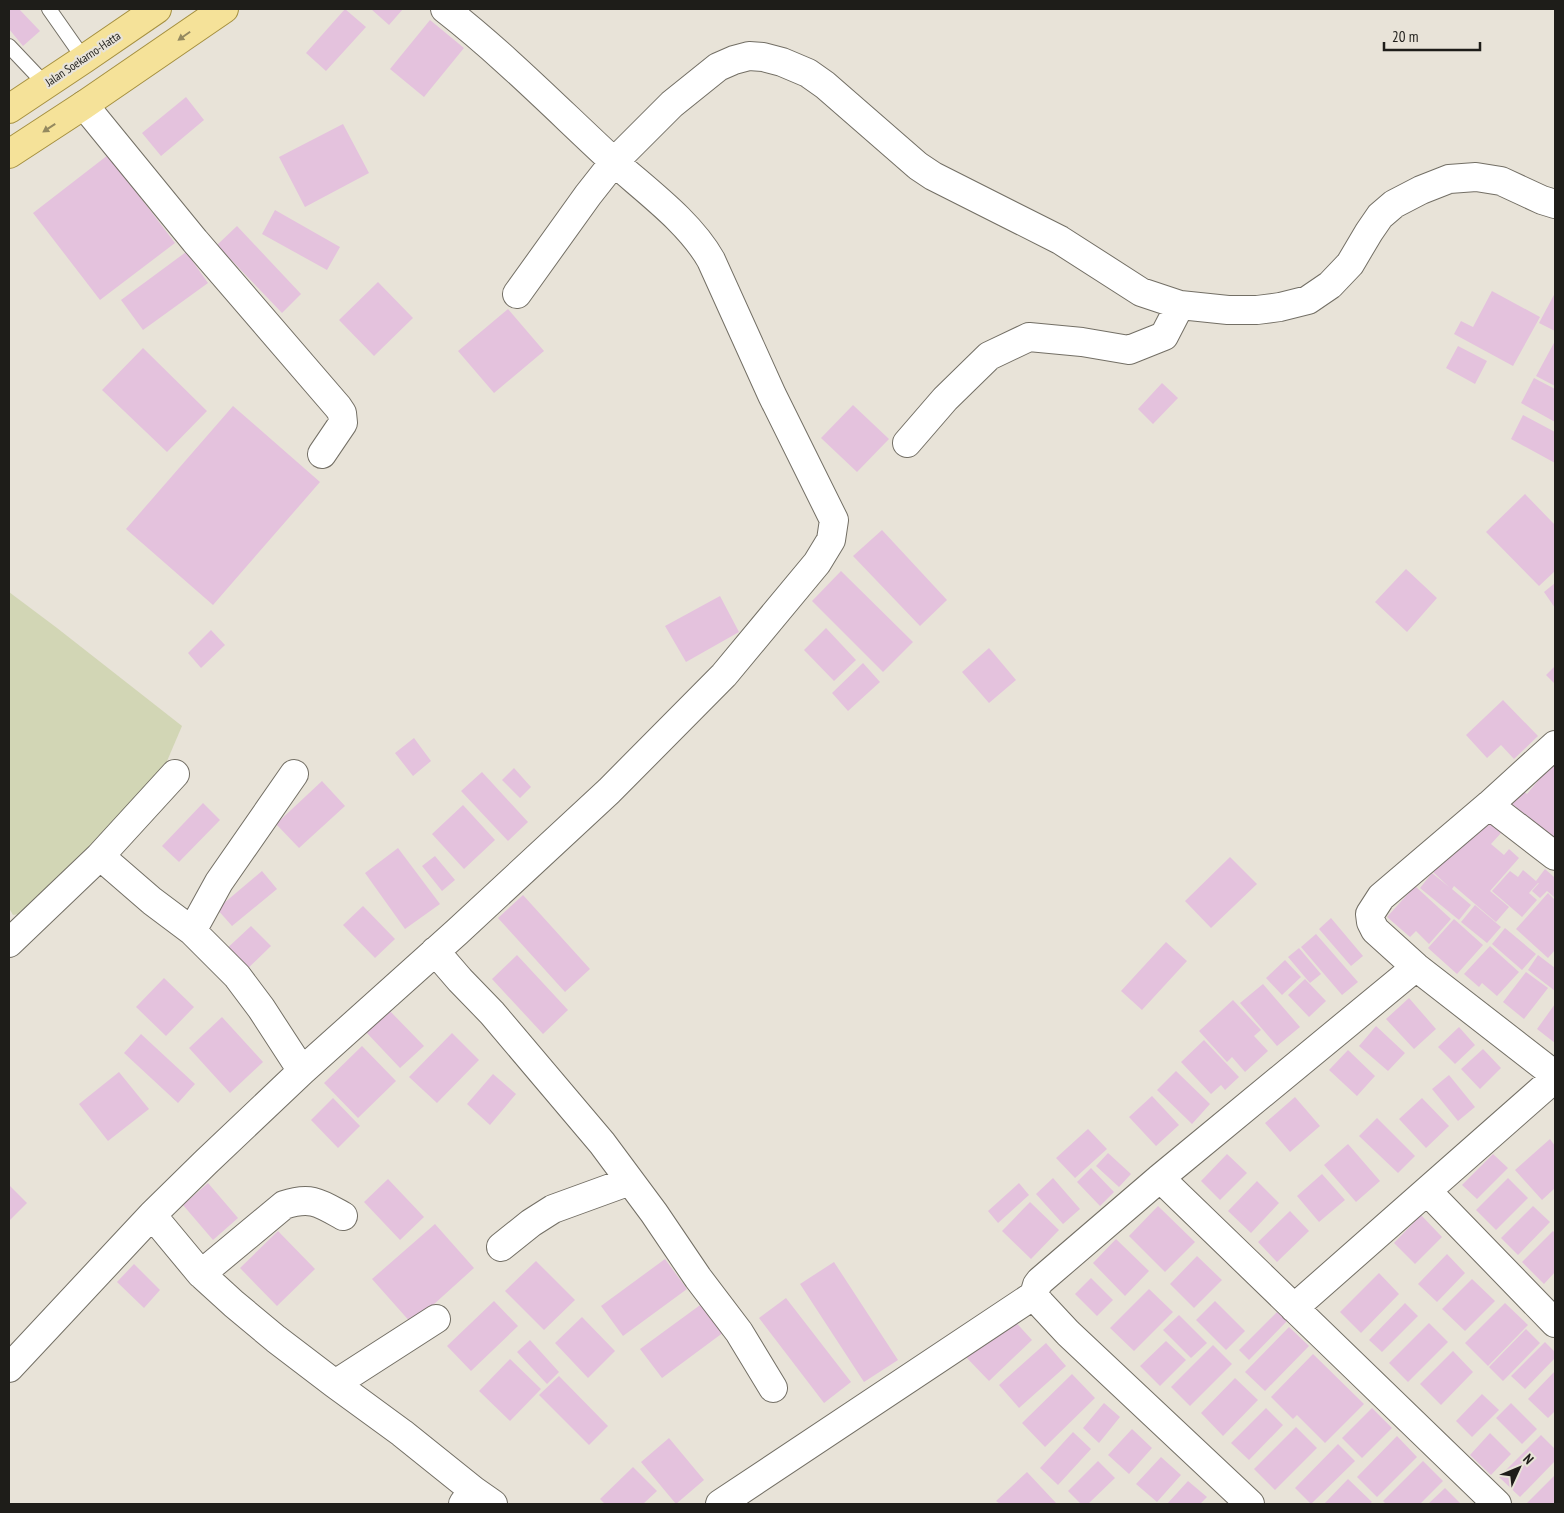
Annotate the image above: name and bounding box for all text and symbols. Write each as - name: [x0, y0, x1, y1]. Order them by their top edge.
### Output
- scale bar: [1384, 20, 1480, 52]
- text: 20 m: [1392, 27, 1418, 46]
- street label: Jalan Soekarno-Hatta: [41, 28, 123, 90]
- one-way arrow: [177, 31, 191, 41]
- one-way arrow: [43, 123, 56, 132]
- north arrow: [1494, 1443, 1544, 1493]
- text: N: [1519, 1450, 1537, 1468]

